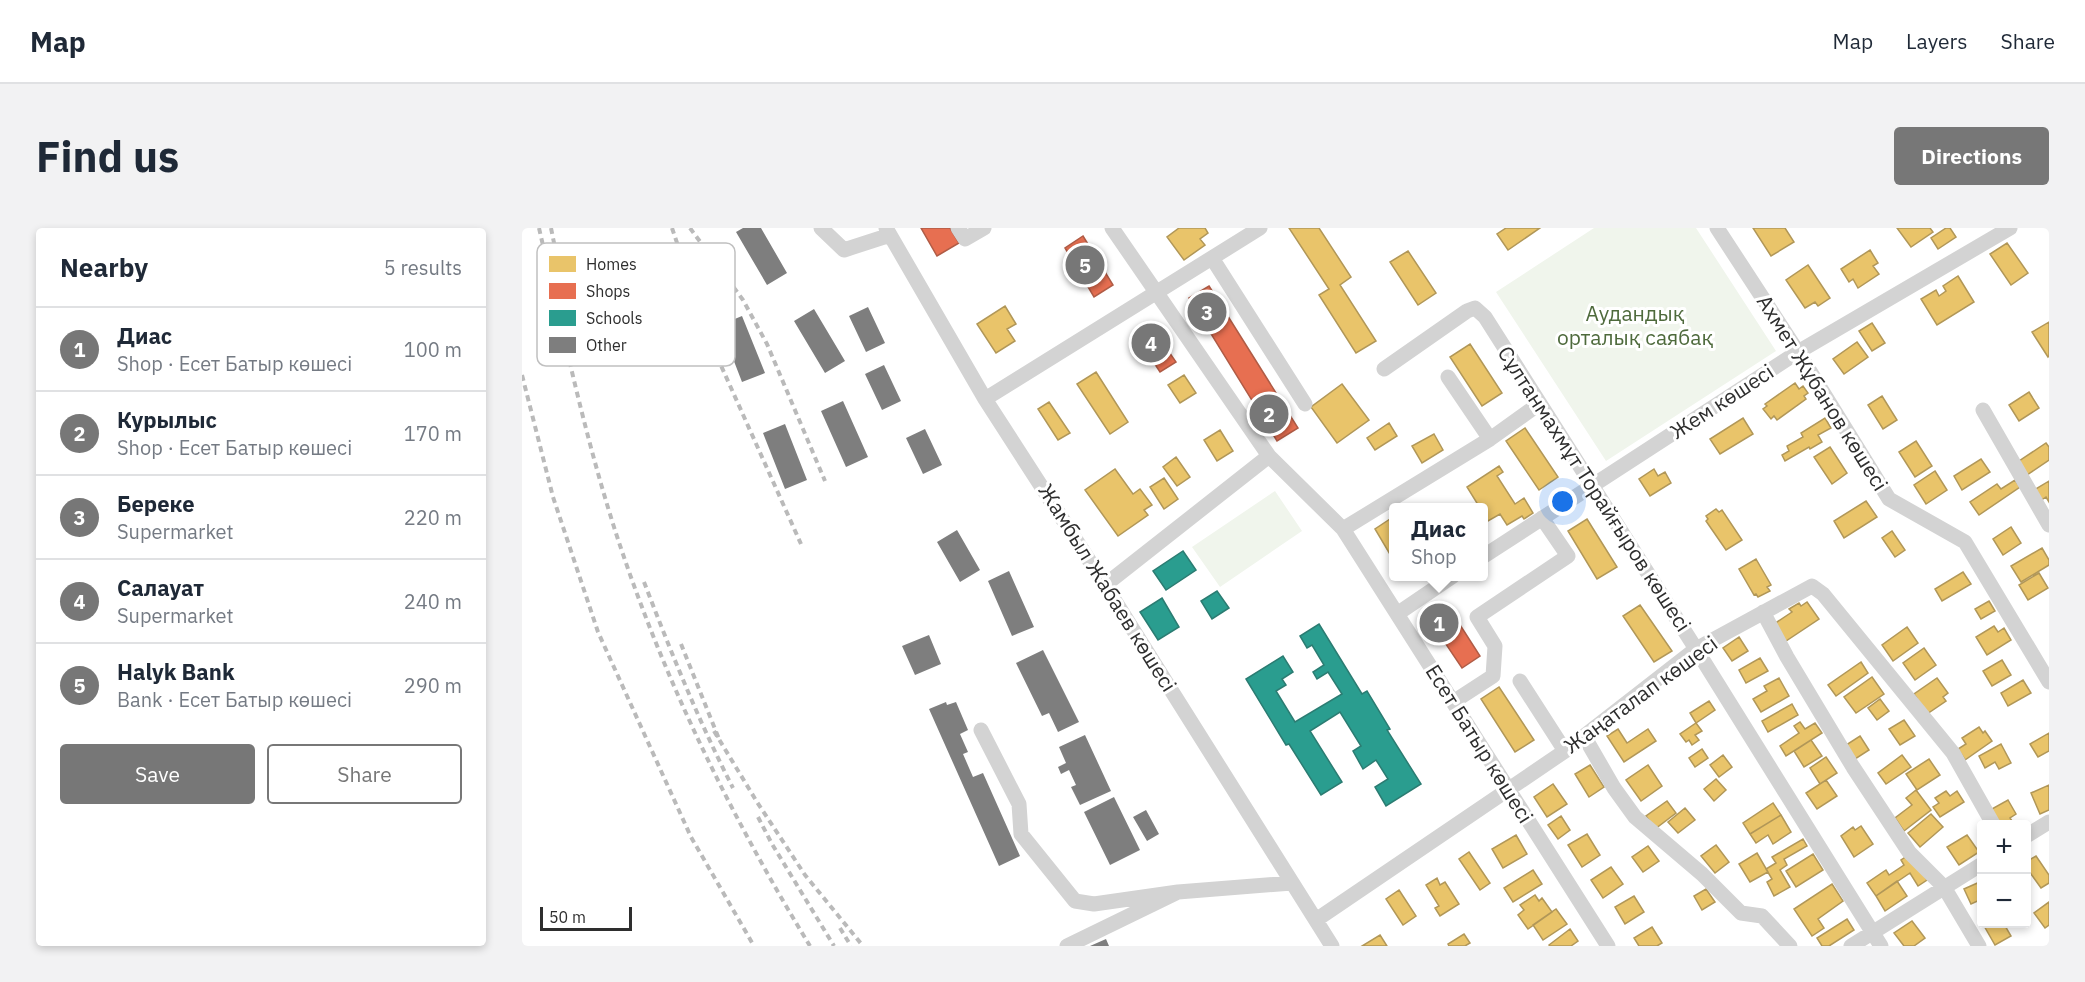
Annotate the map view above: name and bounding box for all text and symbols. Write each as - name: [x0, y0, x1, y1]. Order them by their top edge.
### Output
- text: Map: [30, 23, 86, 60]
- text: Map: [1833, 27, 1873, 55]
- text: Layers: [1906, 27, 1968, 55]
- text: Share: [2001, 27, 2055, 55]
- button: Directions: [1894, 127, 2049, 185]
- text: Find us: [36, 129, 179, 184]
- legend: [537, 243, 735, 366]
- pin: 5: [1066, 243, 1104, 288]
- text: Nearby: [60, 250, 148, 284]
- text: 5 results: [384, 254, 462, 281]
- text: Homes: [586, 254, 637, 274]
- text: Shops: [586, 281, 630, 301]
- street label: Ахмет Жұбанов көшесі: [1751, 289, 1895, 496]
- pin: 3: [1188, 290, 1226, 334]
- park label: Аудандық орталық саябақ: [1557, 299, 1713, 351]
- text: Schools: [586, 308, 643, 328]
- pin: 4: [1132, 320, 1170, 366]
- text: Диас: [117, 321, 172, 350]
- text: Other: [586, 335, 627, 355]
- text: 1: [74, 336, 86, 363]
- text: 100 m: [404, 336, 462, 363]
- street label: Сұлтанмахмұт Торайғыров көшесі: [1492, 340, 1698, 637]
- text: Shop · Есет Батыр көшесі: [117, 350, 352, 377]
- street label: Жем көшесі: [1664, 357, 1779, 445]
- pin: 2: [1250, 392, 1288, 436]
- text: Курылыс: [117, 405, 217, 434]
- text: 2: [74, 420, 86, 447]
- text: 170 m: [404, 420, 462, 447]
- text: Shop · Есет Батыр көшесі: [117, 434, 352, 461]
- street label: Жамбыл Жабаев көшесі: [1032, 478, 1183, 697]
- your location: [1548, 487, 1577, 516]
- text: Береке: [117, 489, 195, 518]
- popup: [1389, 503, 1488, 581]
- text: 3: [74, 504, 86, 531]
- text: 220 m: [404, 504, 462, 531]
- text: Диас: [1411, 514, 1466, 543]
- text: Supermarket: [117, 518, 234, 545]
- text: Shop: [1411, 543, 1457, 570]
- text: Салауат: [117, 573, 204, 602]
- text: 4: [74, 588, 86, 615]
- text: 240 m: [404, 588, 462, 615]
- pin: 1: [1420, 600, 1458, 646]
- text: Supermarket: [117, 602, 234, 629]
- street label: Жаңаталап көшесі: [1558, 629, 1723, 759]
- text: Halyk Bank: [117, 657, 235, 686]
- street label: Есет Батыр көшесі: [1420, 659, 1540, 828]
- text: 5: [74, 672, 86, 699]
- text: 290 m: [404, 672, 462, 699]
- text: Bank · Есет Батыр көшесі: [117, 686, 352, 713]
- button: Save: [60, 744, 255, 804]
- button: Share: [267, 744, 462, 804]
- map controls: [1977, 820, 2031, 928]
- button: +: [1977, 820, 2031, 874]
- button: −: [1977, 874, 2031, 928]
- scale bar: [540, 904, 632, 932]
- text: 50 m: [549, 907, 586, 927]

